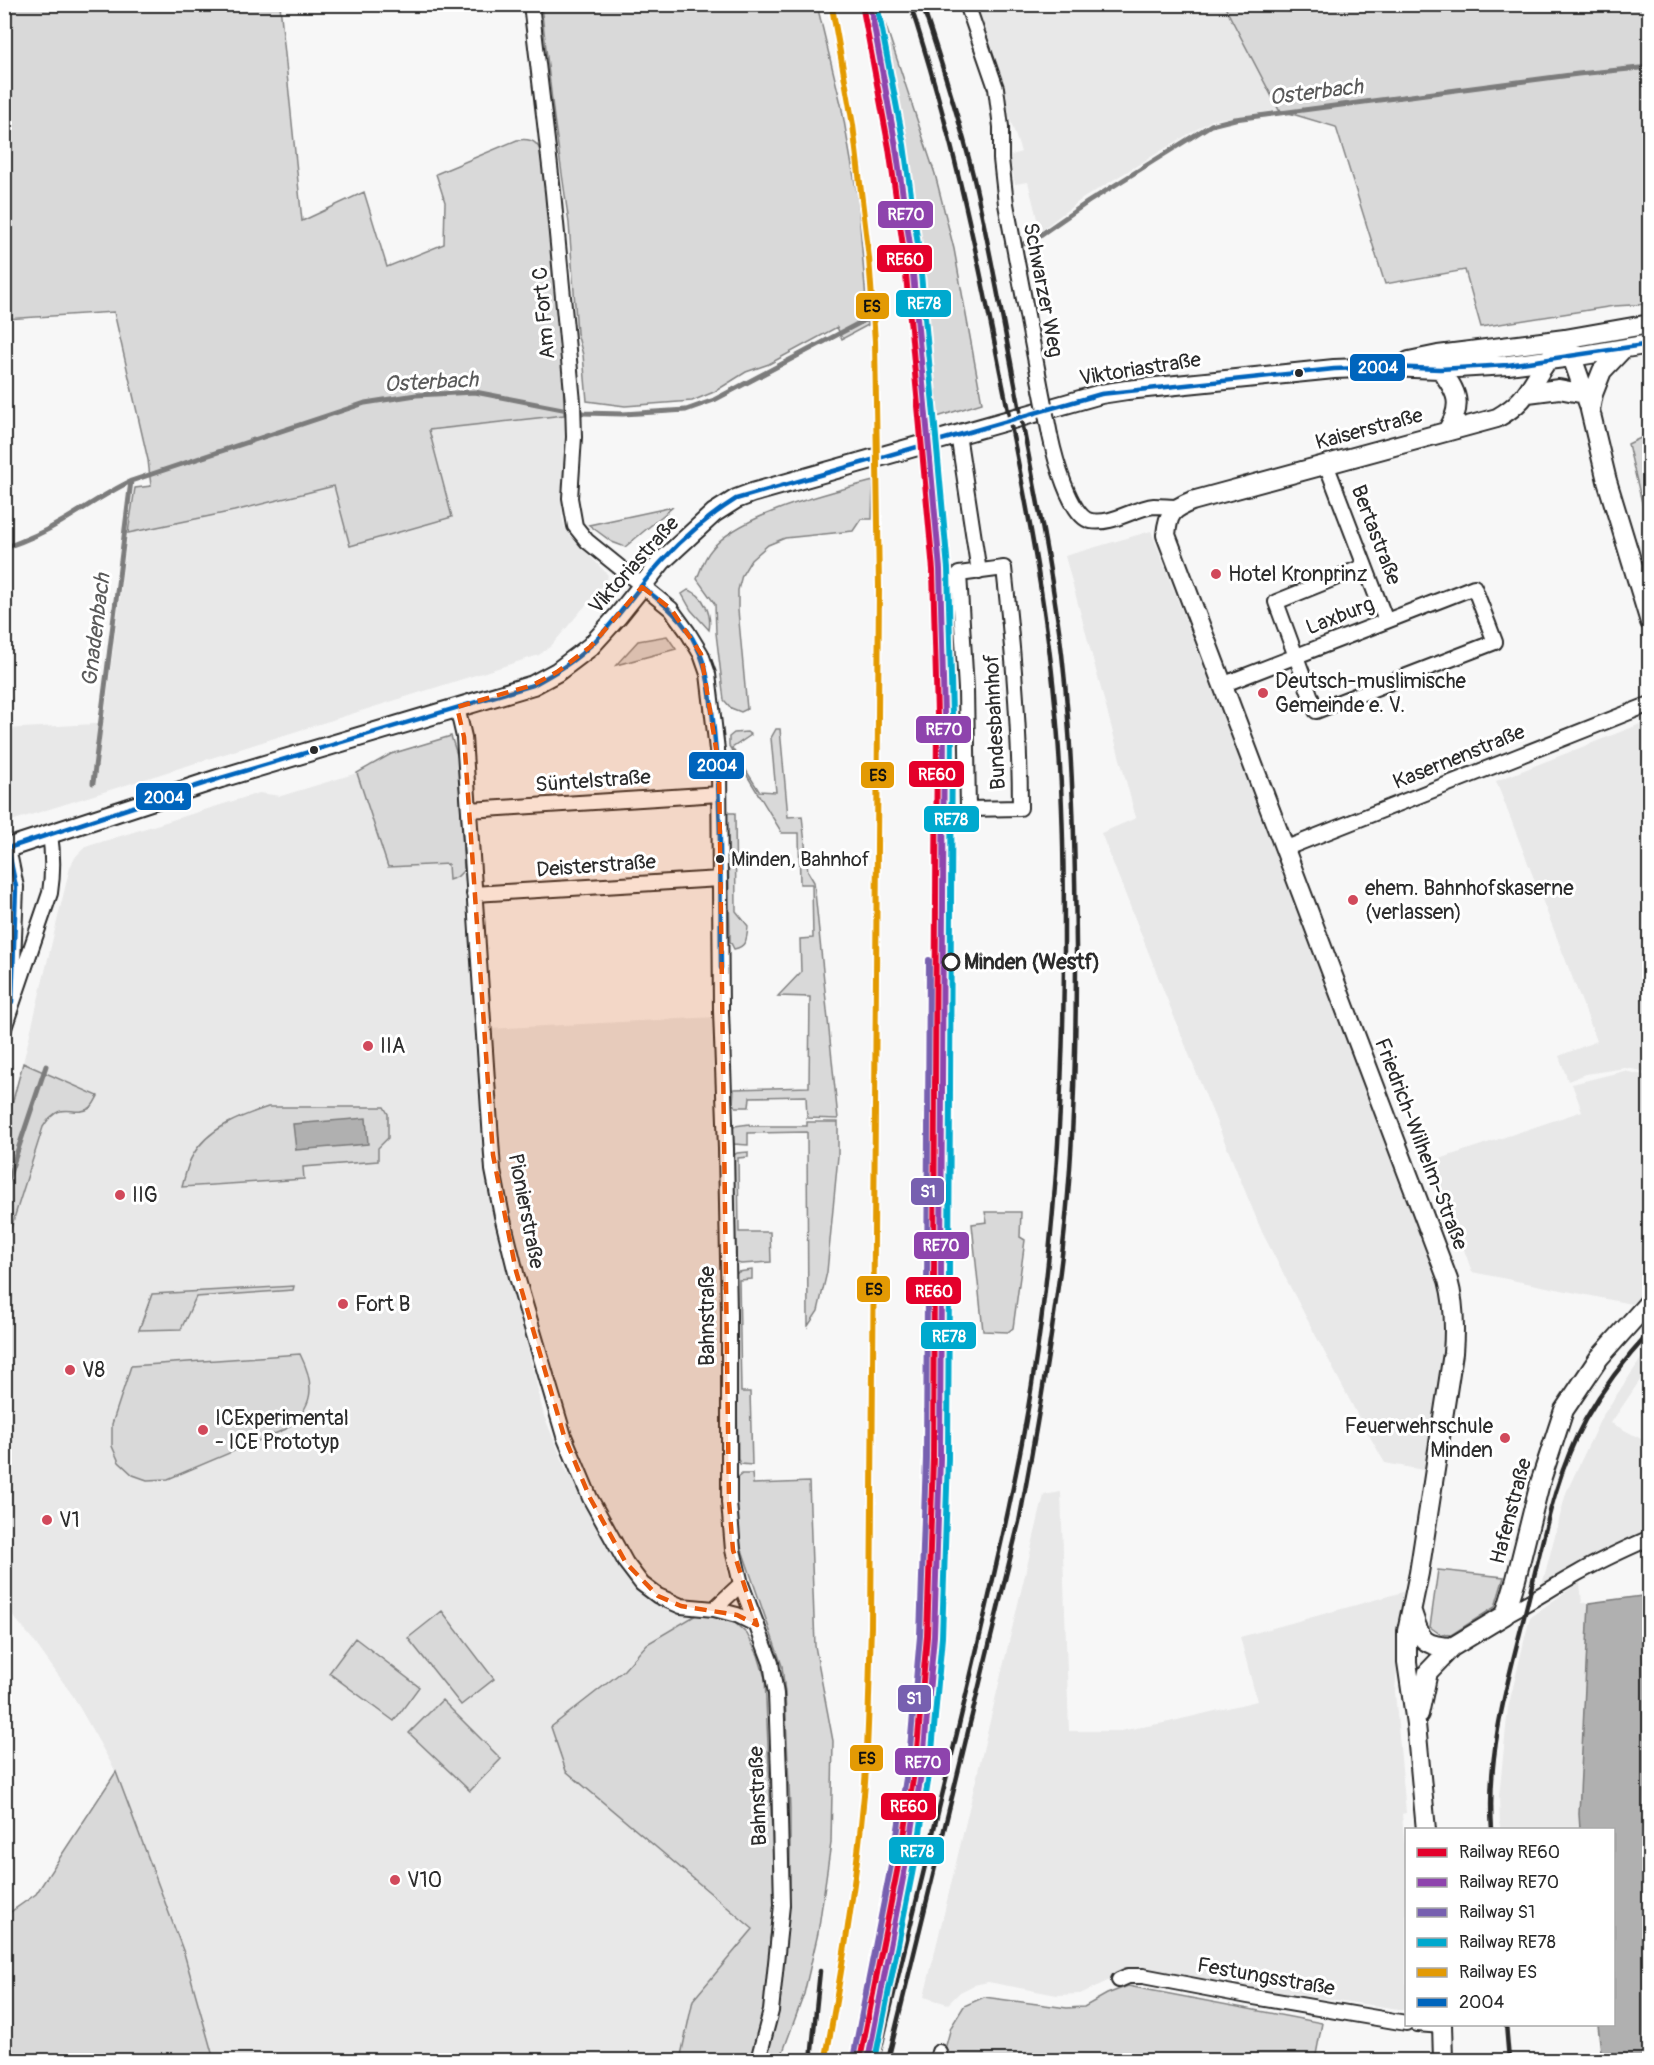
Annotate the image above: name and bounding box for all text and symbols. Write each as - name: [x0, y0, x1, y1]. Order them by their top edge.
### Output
- water label: Osterbach: [1268, 72, 1366, 112]
- line badge: RE70: [877, 200, 934, 229]
- text: RE70: [888, 205, 925, 225]
- street label: Schwarzer Weg: [1017, 220, 1069, 360]
- line badge: RE60: [876, 244, 933, 273]
- text: RE60: [886, 250, 924, 270]
- street label: Am Fort C: [527, 266, 561, 360]
- line badge: RE78: [895, 289, 952, 318]
- line badge: ES: [855, 292, 890, 320]
- text: RE78: [907, 294, 941, 314]
- text: ES: [863, 297, 881, 317]
- street label: Viktoriastraße: [1077, 346, 1203, 392]
- line badge: 2004: [1349, 353, 1406, 382]
- text: 2004: [1358, 358, 1399, 378]
- water label: Osterbach: [383, 365, 480, 398]
- unlabelled marker: [1293, 367, 1305, 379]
- street label: Kaiserstraße: [1312, 402, 1426, 456]
- street label: Bertastraße: [1345, 481, 1408, 589]
- street label: Viktoriastraße: [583, 510, 686, 620]
- place label: Hotel Kronprinz: [1228, 561, 1367, 588]
- marker: Hotel Kronprinz: [1209, 567, 1223, 581]
- water label: Gnadenbach: [75, 570, 117, 688]
- street label: Laxburg: [1302, 591, 1378, 641]
- street label: Bundesbahnhof: [978, 653, 1012, 791]
- place label: Deutsch-muslimische Gemeinde e. V.: [1275, 668, 1467, 719]
- marker: Deutsch-muslimische Gemeinde e. V.: [1256, 686, 1270, 700]
- line badge: RE70: [915, 715, 972, 744]
- street label: Kasernenstraße: [1389, 718, 1529, 796]
- text: RE70: [926, 720, 963, 740]
- unlabelled marker: [308, 744, 320, 756]
- line badge: 2004: [688, 751, 745, 780]
- text: 2004: [697, 756, 738, 776]
- line badge: RE60: [908, 760, 965, 788]
- line badge: ES: [860, 761, 895, 789]
- street label: Süntelstraße: [534, 763, 652, 798]
- text: RE60: [918, 765, 956, 785]
- text: ES: [869, 766, 887, 786]
- line badge: 2004: [135, 782, 192, 811]
- text: 2004: [144, 788, 185, 808]
- line badge: RE78: [923, 805, 980, 833]
- text: RE78: [934, 810, 968, 830]
- place label: Minden, Bahnhof: [731, 847, 870, 872]
- street label: Deisterstraße: [535, 848, 657, 884]
- marker: Minden, Bahnhof: [714, 853, 726, 865]
- place label: ehem. Bahnhofskaserne (verlassen): [1365, 875, 1574, 926]
- marker: ehem. Bahnhofskaserne (verlassen): [1346, 893, 1360, 907]
- place label: Minden (Westf): [964, 949, 1100, 976]
- marker: Minden (Westf): [942, 953, 960, 971]
- place label: IIA: [380, 1033, 405, 1060]
- street label: Friedrich-Wilhelm-Straße: [1368, 1034, 1474, 1254]
- marker: IIA: [361, 1039, 375, 1053]
- street label: Pionierstraße: [502, 1151, 551, 1272]
- line badge: S1: [910, 1177, 945, 1206]
- place label: IIG: [132, 1182, 158, 1209]
- text: S1: [920, 1182, 936, 1202]
- marker: IIG: [113, 1188, 127, 1202]
- line badge: RE70: [913, 1231, 970, 1260]
- text: RE70: [923, 1236, 960, 1256]
- street label: Bahnstraße: [694, 1265, 721, 1366]
- line badge: ES: [856, 1275, 891, 1303]
- line badge: RE60: [905, 1276, 962, 1305]
- text: ES: [865, 1280, 883, 1300]
- text: RE60: [915, 1282, 953, 1302]
- place label: Fort B: [355, 1291, 410, 1318]
- marker: Fort B: [336, 1297, 350, 1311]
- line badge: RE78: [920, 1321, 977, 1350]
- text: RE78: [932, 1327, 966, 1347]
- place label: V8: [82, 1357, 105, 1384]
- marker: V8: [63, 1363, 77, 1377]
- place label: ICExperimental - ICE Prototyp: [215, 1405, 349, 1456]
- place label: Feuerwehrschule Minden: [1345, 1413, 1494, 1464]
- marker: ICExperimental - ICE Prototyp: [196, 1423, 210, 1437]
- marker: Feuerwehrschule Minden: [1498, 1431, 1512, 1445]
- street label: Hafenstraße: [1484, 1454, 1538, 1567]
- place label: V1: [59, 1507, 80, 1534]
- marker: V1: [40, 1513, 54, 1527]
- line badge: S1: [897, 1684, 932, 1713]
- text: S1: [906, 1689, 922, 1709]
- line badge: ES: [849, 1744, 884, 1772]
- street label: Bahnstraße: [743, 1745, 773, 1846]
- line badge: RE70: [894, 1747, 951, 1776]
- text: ES: [858, 1749, 876, 1769]
- text: RE70: [905, 1753, 942, 1773]
- line badge: RE60: [880, 1792, 937, 1821]
- text: RE60: [890, 1797, 928, 1817]
- legend: [1405, 1828, 1615, 2026]
- line badge: RE78: [888, 1836, 945, 1865]
- text: Railway RE60: [1459, 1841, 1560, 1864]
- text: RE78: [900, 1842, 934, 1862]
- place label: V10: [407, 1867, 442, 1894]
- text: Railway RE70: [1459, 1871, 1559, 1894]
- marker: V10: [388, 1873, 402, 1887]
- text: Railway S1: [1459, 1901, 1535, 1924]
- text: Railway RE78: [1459, 1931, 1556, 1954]
- street label: Festungsstraße: [1195, 1952, 1338, 2003]
- text: Railway ES: [1459, 1961, 1537, 1984]
- text: 2004: [1459, 1991, 1505, 2014]

